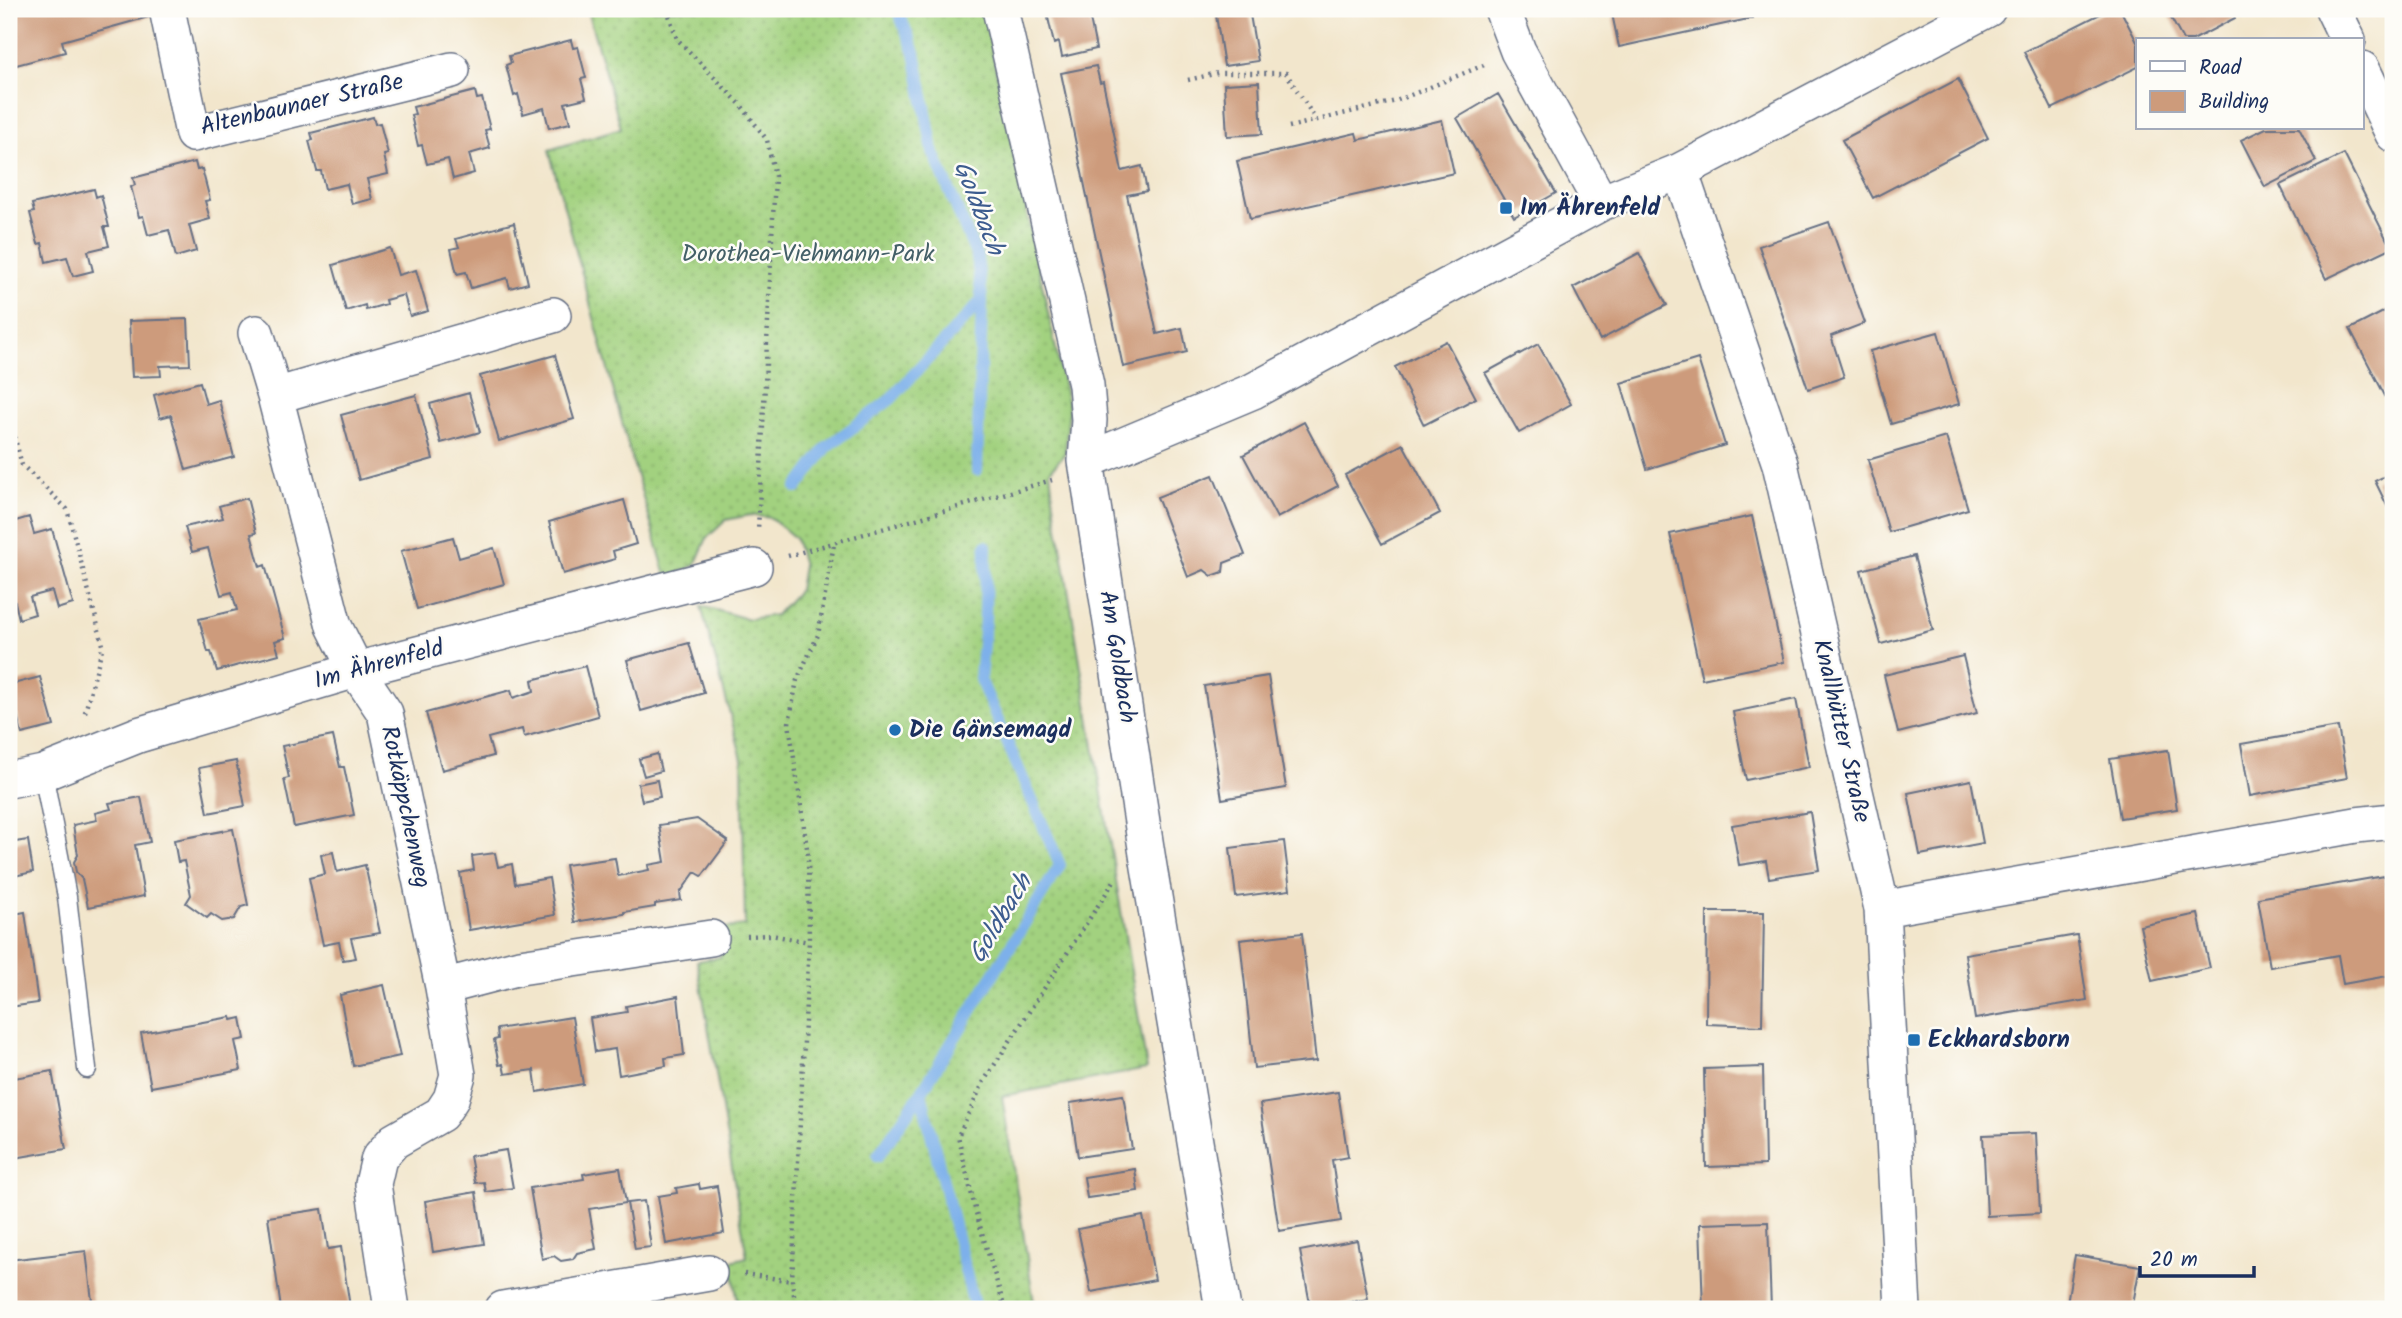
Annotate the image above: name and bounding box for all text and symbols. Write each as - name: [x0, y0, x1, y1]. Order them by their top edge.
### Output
- legend: [2136, 38, 2364, 130]
- text: Road: [2199, 52, 2242, 85]
- street label: Altenbaunaer Straße: [197, 63, 408, 147]
- text: Building: [2199, 86, 2269, 119]
- water label: Goldbach: [941, 155, 1016, 263]
- place label: Im Ährenfeld: [1520, 189, 1661, 228]
- marker: Im Ährenfeld: [1498, 200, 1514, 216]
- park label: Dorothea-Viehmann-Park: [682, 235, 935, 274]
- street label: Am Goldbach: [1087, 588, 1147, 726]
- street label: Im Ährenfeld: [310, 629, 449, 701]
- street label: Knallhütter Straße: [1801, 635, 1881, 827]
- place label: Die Gänsemagd: [909, 711, 1073, 750]
- street label: Rotkäppchenweg: [369, 722, 441, 892]
- marker: Die Gänsemagd: [887, 722, 903, 738]
- water label: Goldbach: [958, 864, 1045, 972]
- place label: Eckhardsborn: [1928, 1021, 2070, 1060]
- marker: Eckhardsborn: [1906, 1032, 1922, 1048]
- scale bar: [2140, 1234, 2253, 1278]
- text: 20 m: [2150, 1244, 2198, 1277]

